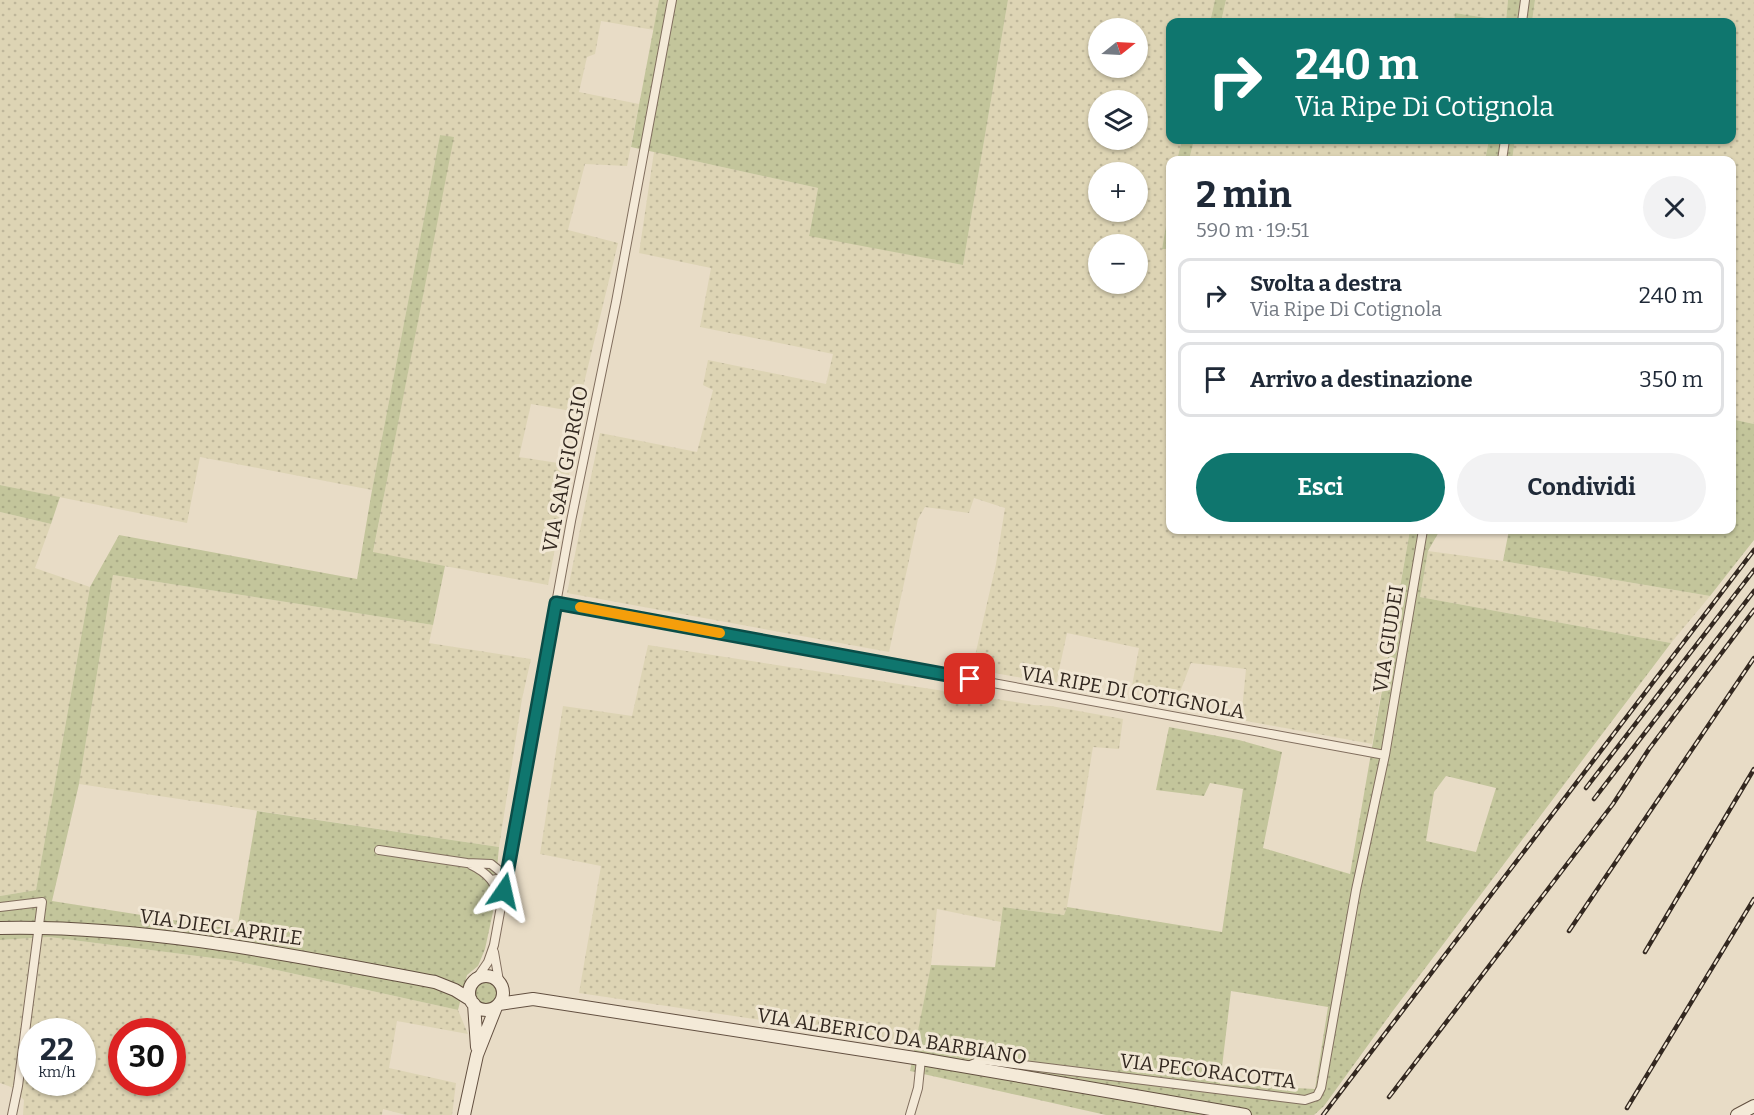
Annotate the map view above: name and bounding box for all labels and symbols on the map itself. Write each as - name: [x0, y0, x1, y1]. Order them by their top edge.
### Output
- north arrow: [1088, 18, 1148, 78]
- street label: VIA SAN GIORGIO: [537, 384, 593, 554]
- street label: VIA GIUDEI: [1368, 584, 1408, 694]
- pin: [944, 653, 995, 704]
- street label: VIA RIPE DI COTIGNOLA: [1019, 660, 1248, 724]
- position arrow: [472, 859, 536, 923]
- street label: VIA DIECI APRILE: [138, 904, 304, 950]
- street label: VIA ALBERICO DA BARBIANO: [755, 1003, 1029, 1069]
- speed limit sign: 30: [108, 1018, 186, 1096]
- street label: VIA PECORACOTTA: [1118, 1048, 1298, 1094]

